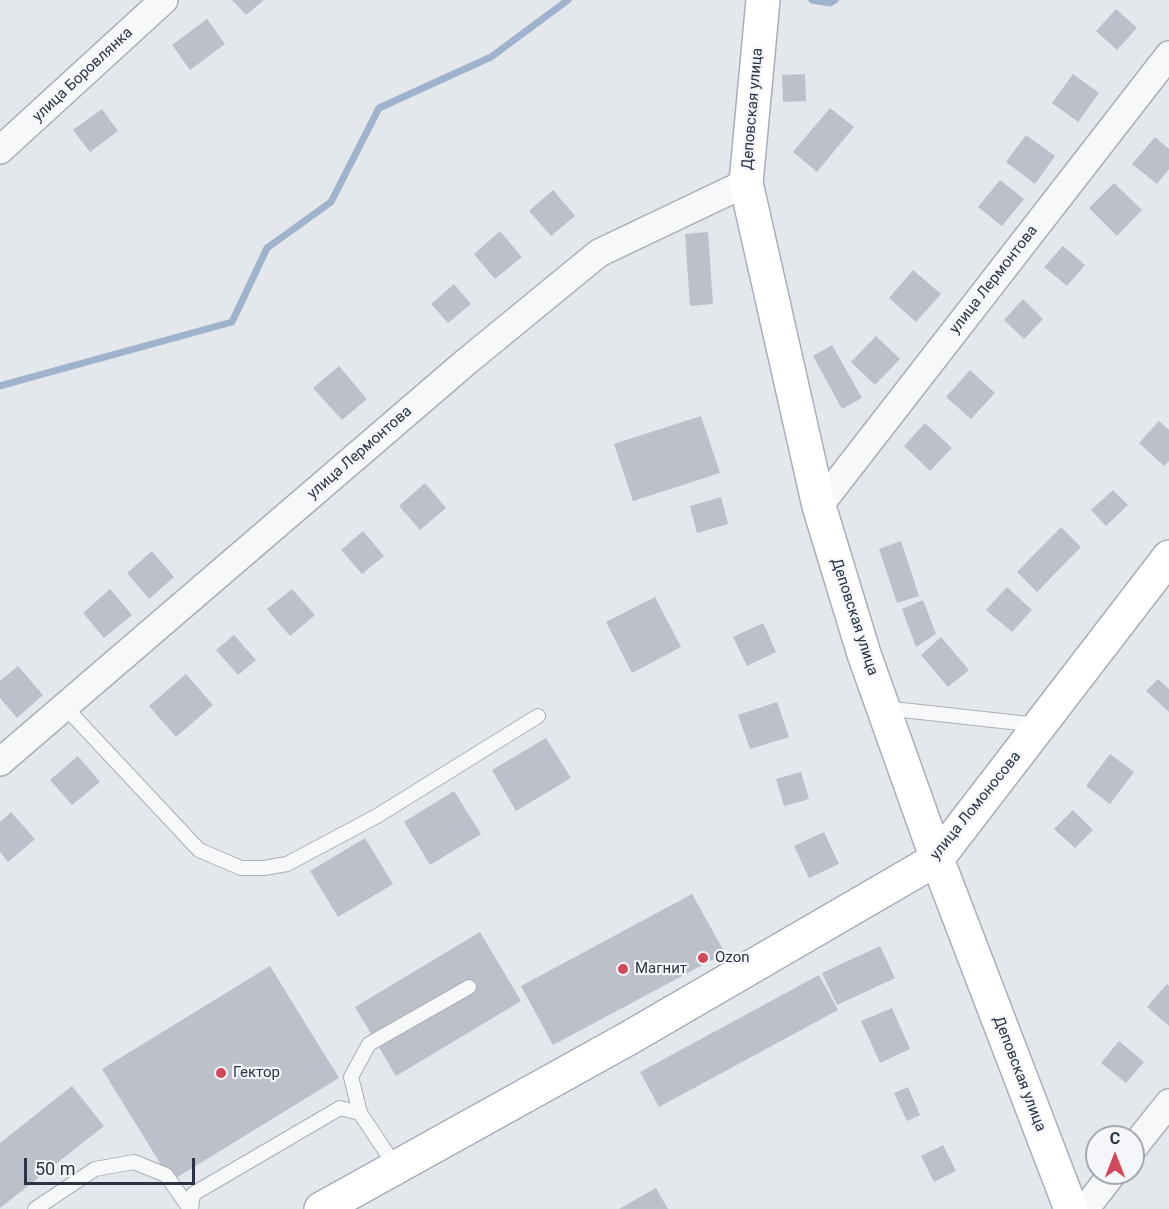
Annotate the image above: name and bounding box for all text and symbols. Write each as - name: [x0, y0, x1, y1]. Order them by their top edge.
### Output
- street label: улица Боровлянка: [29, 24, 137, 126]
- street label: Деповская улица: [739, 47, 767, 171]
- street label: улица Лермонтова: [946, 222, 1042, 338]
- street label: улица Лермонтова: [304, 403, 416, 503]
- street label: Деповская улица: [827, 556, 881, 678]
- street label: улица Ломоносова: [927, 748, 1025, 864]
- place label: Ozon: [715, 949, 749, 967]
- marker: Ozon: [696, 951, 710, 965]
- place label: Магнит: [635, 960, 687, 978]
- marker: Магнит: [616, 962, 630, 976]
- street label: Деповская улица: [989, 1014, 1049, 1134]
- place label: Гектор: [233, 1064, 280, 1082]
- marker: Гектор: [214, 1066, 228, 1080]
- north arrow: [1085, 1125, 1145, 1185]
- text: С: [1110, 1129, 1120, 1148]
- scale bar: [27, 1146, 198, 1184]
- text: 50 m: [35, 1158, 75, 1179]

